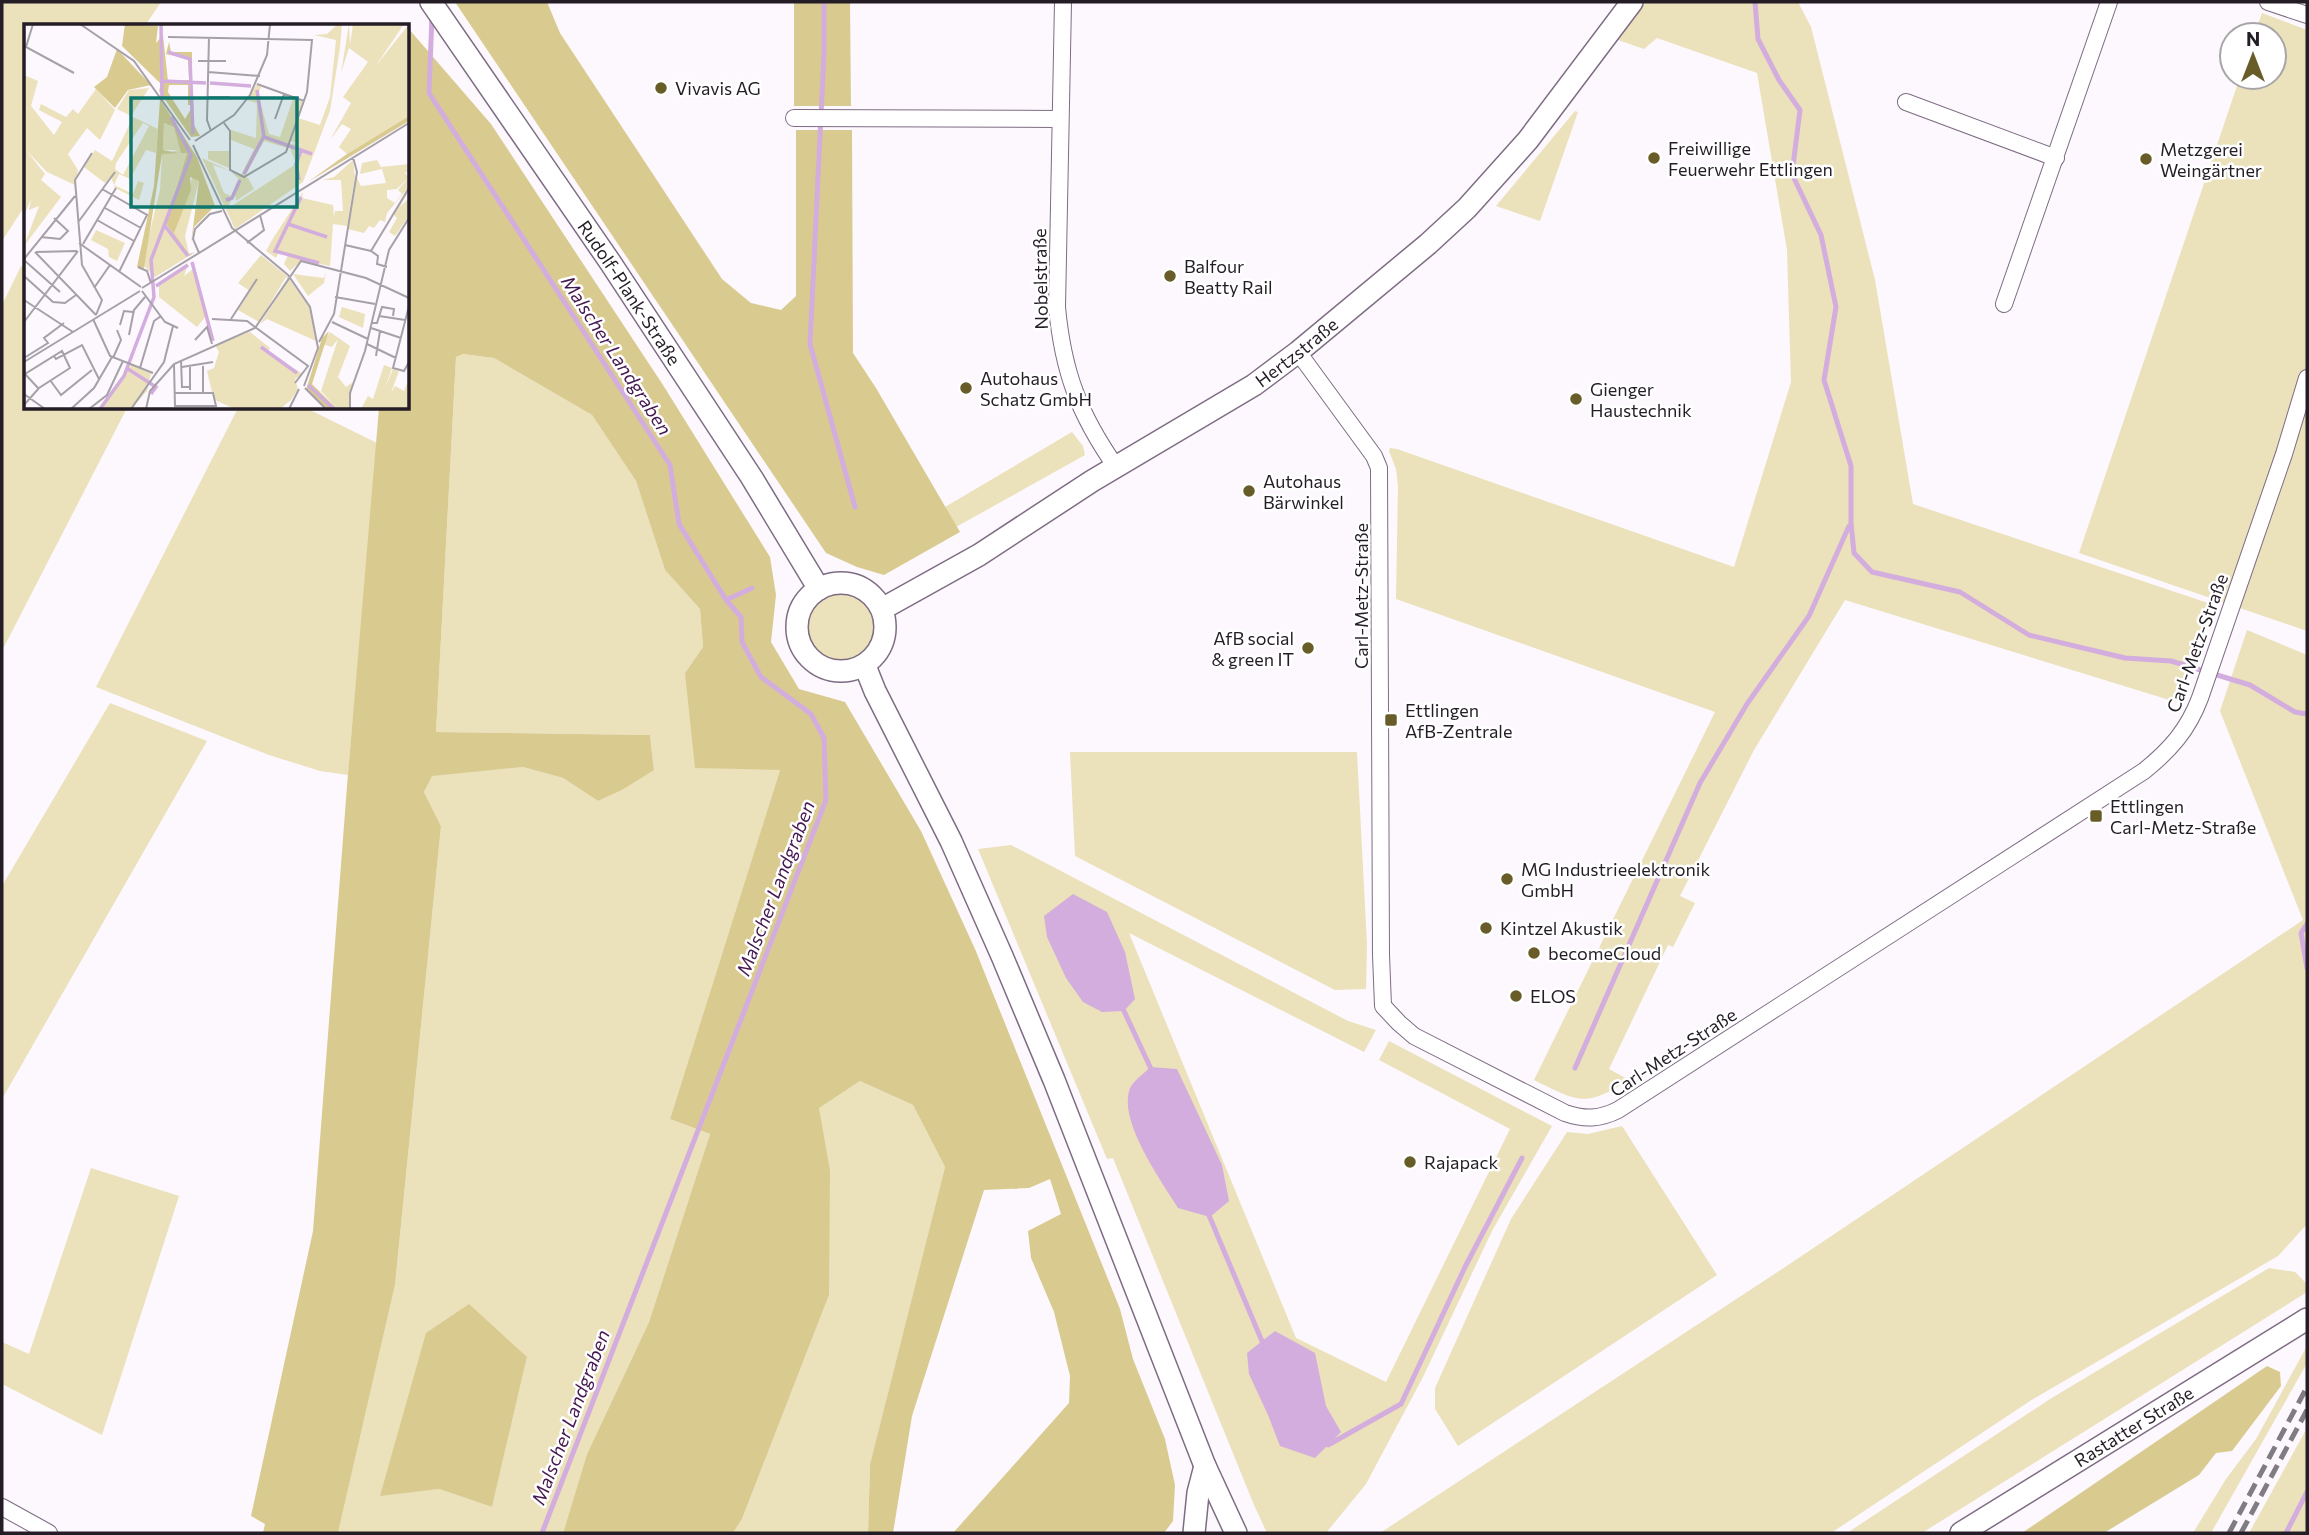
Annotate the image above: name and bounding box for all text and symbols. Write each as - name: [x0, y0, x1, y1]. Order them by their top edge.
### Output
- north arrow: [2218, 21, 2288, 91]
- inset map: [24, 24, 410, 410]
- text: N: [2246, 27, 2260, 50]
- place label: Vivavis AG: [675, 77, 761, 99]
- marker: Vivavis AG: [653, 80, 669, 96]
- place label: Freiwillige Feuerwehr Ettlingen: [1668, 137, 1833, 180]
- place label: Metzgerei Weingärtner: [2160, 138, 2262, 181]
- marker: Freiwillige Feuerwehr Ettlingen: [1646, 150, 1662, 166]
- marker: Metzgerei Weingärtner: [2138, 151, 2154, 167]
- street label: Rudolf-Plank-Straße: [574, 216, 686, 369]
- street label: Nobelstraße: [1028, 228, 1052, 330]
- place label: Balfour Beatty Rail: [1184, 255, 1273, 298]
- marker: Balfour Beatty Rail: [1162, 268, 1178, 284]
- water label: Malscher Landgraben: [557, 271, 677, 439]
- street label: Hertzstraße: [1251, 313, 1342, 391]
- place label: Autohaus Schatz GmbH: [980, 367, 1092, 410]
- place label: Gienger Haustechnik: [1590, 378, 1692, 421]
- marker: Autohaus Schatz GmbH: [958, 380, 974, 396]
- marker: Gienger Haustechnik: [1568, 391, 1584, 407]
- place label: Autohaus Bärwinkel: [1263, 470, 1344, 513]
- marker: Autohaus Bärwinkel: [1241, 483, 1257, 499]
- street label: Carl-Metz-Straße: [1350, 523, 1372, 669]
- street label: Carl-Metz-Straße: [2162, 571, 2232, 715]
- place label: AfB social & green IT: [1211, 627, 1294, 670]
- marker: AfB social & green IT: [1300, 640, 1316, 656]
- place label: Ettlingen AfB-Zentrale: [1405, 699, 1512, 742]
- marker: Ettlingen AfB-Zentrale: [1383, 712, 1399, 728]
- place label: Ettlingen Carl-Metz-Straße: [2110, 795, 2256, 838]
- water label: Malscher Landgraben: [731, 797, 819, 979]
- marker: Ettlingen Carl-Metz-Straße: [2088, 808, 2104, 824]
- place label: MG Industrieelektronik GmbH: [1521, 858, 1710, 901]
- marker: MG Industrieelektronik GmbH: [1499, 871, 1515, 887]
- place label: Kintzel Akustik: [1500, 917, 1623, 939]
- marker: Kintzel Akustik: [1478, 920, 1494, 936]
- place label: becomeCloud: [1548, 942, 1661, 964]
- marker: becomeCloud: [1526, 945, 1542, 961]
- place label: ELOS: [1530, 985, 1576, 1007]
- marker: ELOS: [1508, 988, 1524, 1004]
- street label: Carl-Metz-Straße: [1606, 1003, 1740, 1101]
- place label: Rajapack: [1424, 1151, 1498, 1173]
- marker: Rajapack: [1402, 1154, 1418, 1170]
- water label: Malscher Landgraben: [526, 1326, 614, 1508]
- street label: Rastatter Straße: [2070, 1381, 2197, 1471]

